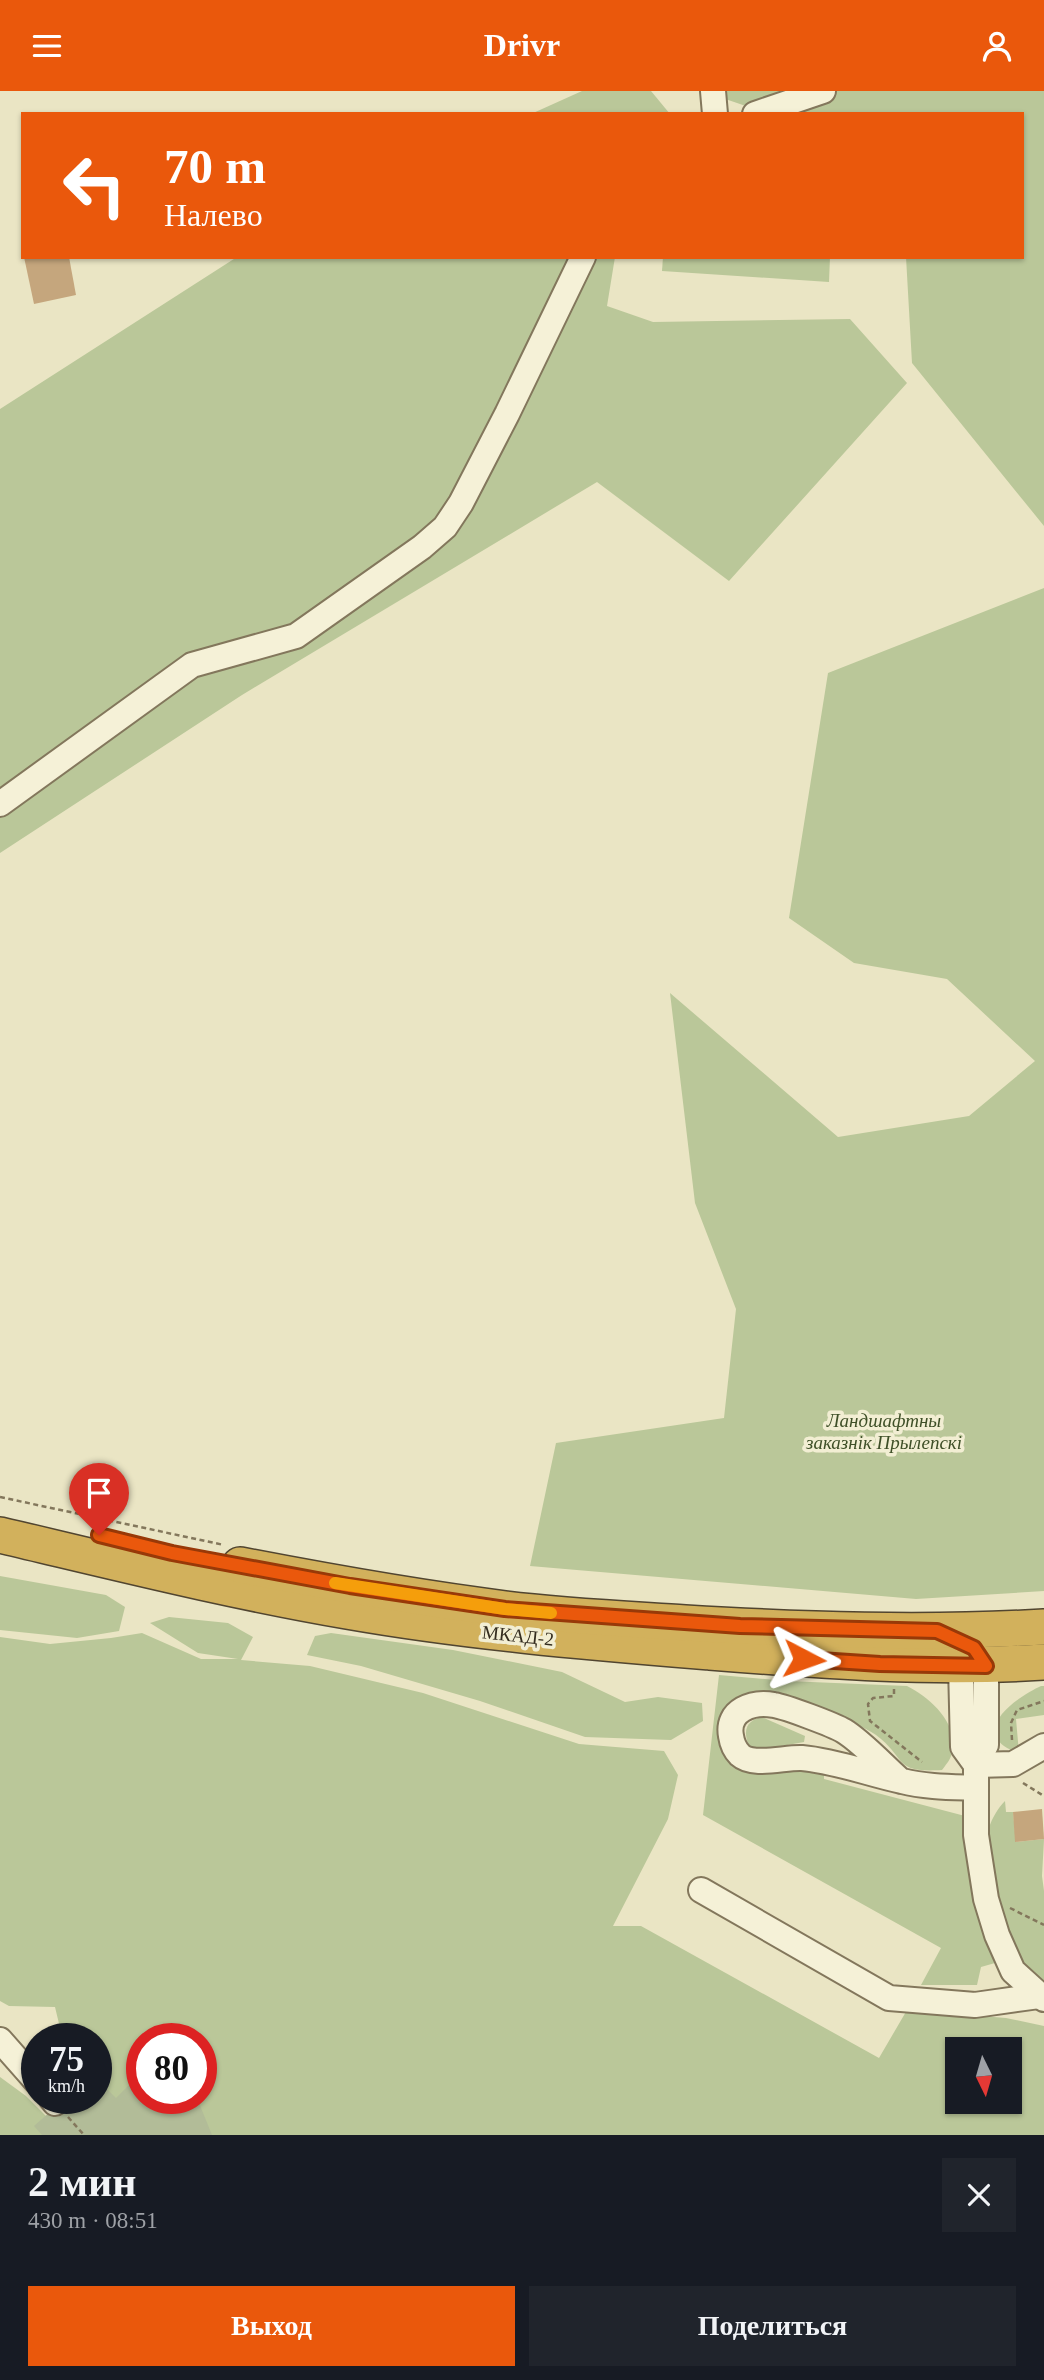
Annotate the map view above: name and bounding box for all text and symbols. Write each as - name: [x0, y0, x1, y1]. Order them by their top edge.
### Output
- icon: menu: [28, 27, 66, 65]
- text: Drivr: [484, 27, 560, 63]
- icon: person: [978, 27, 1016, 65]
- text: 70 m: [164, 139, 266, 194]
- icon: left: [49, 140, 140, 231]
- text: Налево: [164, 197, 263, 233]
- park label: Ландшафтны заказнік Прылепскі: [805, 1410, 962, 1453]
- pin: [69, 1463, 129, 1535]
- icon: arrive: [80, 1474, 118, 1512]
- street label: МКАД-2: [481, 1621, 555, 1650]
- position arrow: [767, 1622, 841, 1696]
- speed limit sign: 80: [126, 2023, 217, 2114]
- north arrow: [945, 2037, 1022, 2114]
- map controls: [945, 2037, 1022, 2114]
- text: 75: [49, 2040, 84, 2079]
- text: km/h: [48, 2076, 85, 2096]
- button: close: [942, 2158, 1016, 2232]
- text: 2 мин: [28, 2159, 137, 2205]
- text: 430 m · 08:51: [28, 2208, 158, 2233]
- button: Выход: [28, 2286, 515, 2366]
- button: Поделиться: [529, 2286, 1016, 2366]

